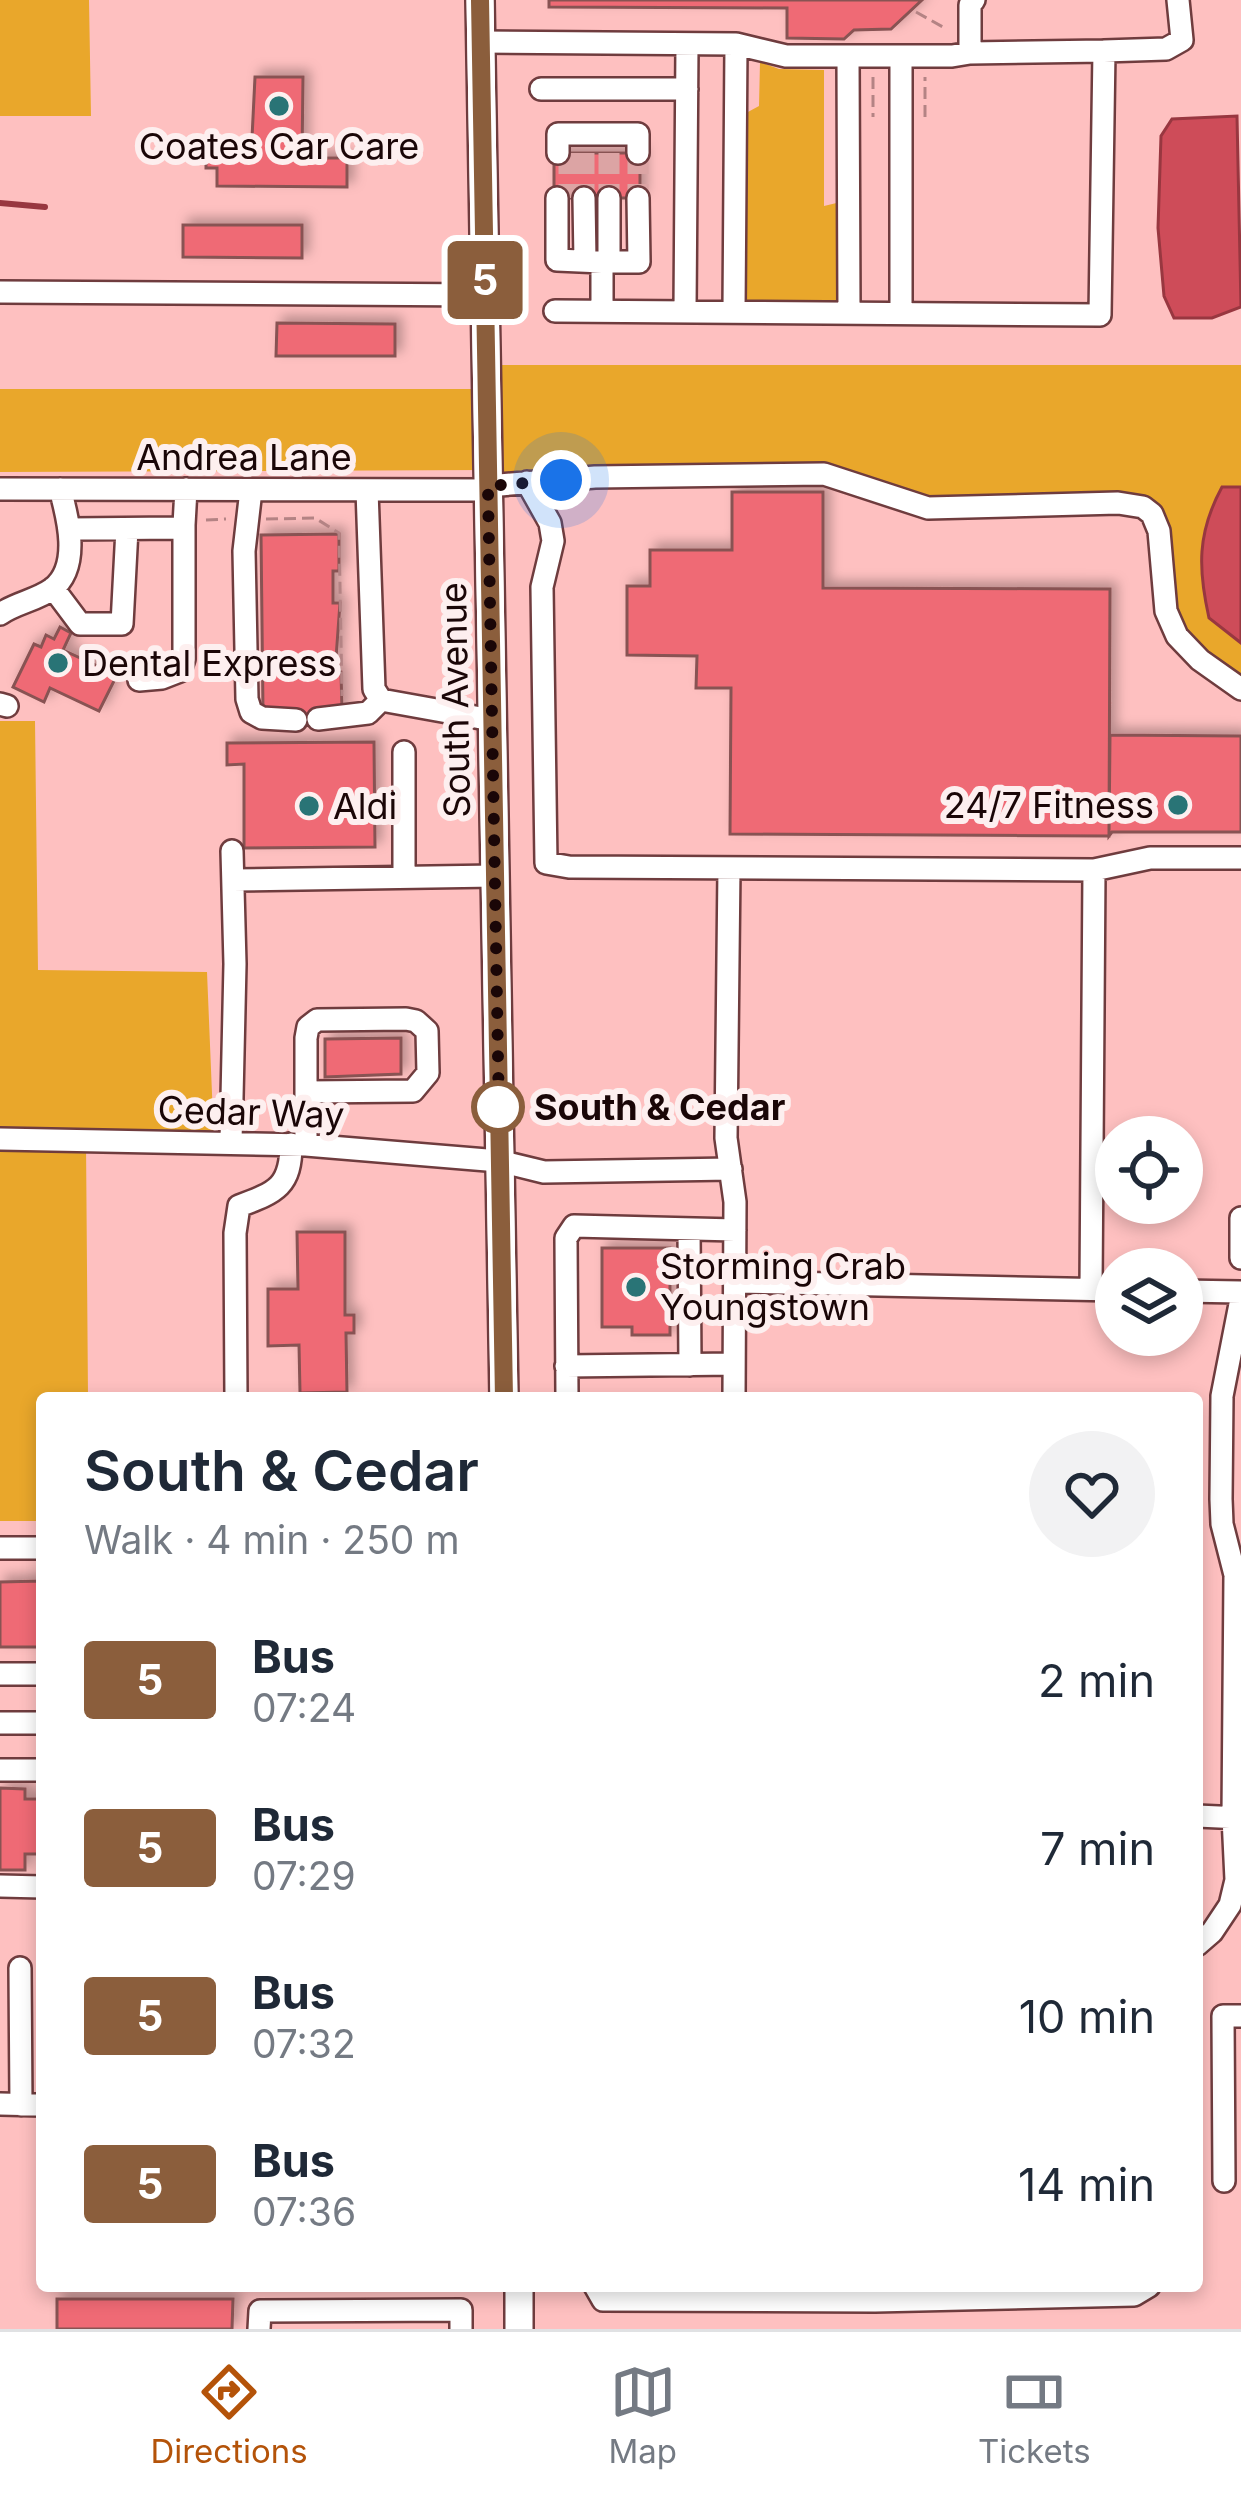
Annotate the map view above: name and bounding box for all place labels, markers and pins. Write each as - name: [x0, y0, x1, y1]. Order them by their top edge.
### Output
- marker: Coates Car Care: [266, 93, 292, 119]
- place label: Coates Car Care: [139, 124, 419, 168]
- place label: Dental Express: [82, 641, 337, 685]
- marker: Dental Express: [45, 650, 71, 676]
- place label: 24/7 Fitness: [944, 783, 1154, 827]
- place label: Aldi: [333, 784, 397, 828]
- marker: 24/7 Fitness: [1165, 792, 1191, 818]
- marker: Aldi: [296, 793, 322, 819]
- marker: South & Cedar: [473, 1082, 523, 1132]
- place label: South & Cedar: [534, 1085, 785, 1129]
- place label: Storming Crab Youngstown: [660, 1244, 906, 1329]
- marker: Storming Crab Youngstown: [623, 1274, 649, 1300]

